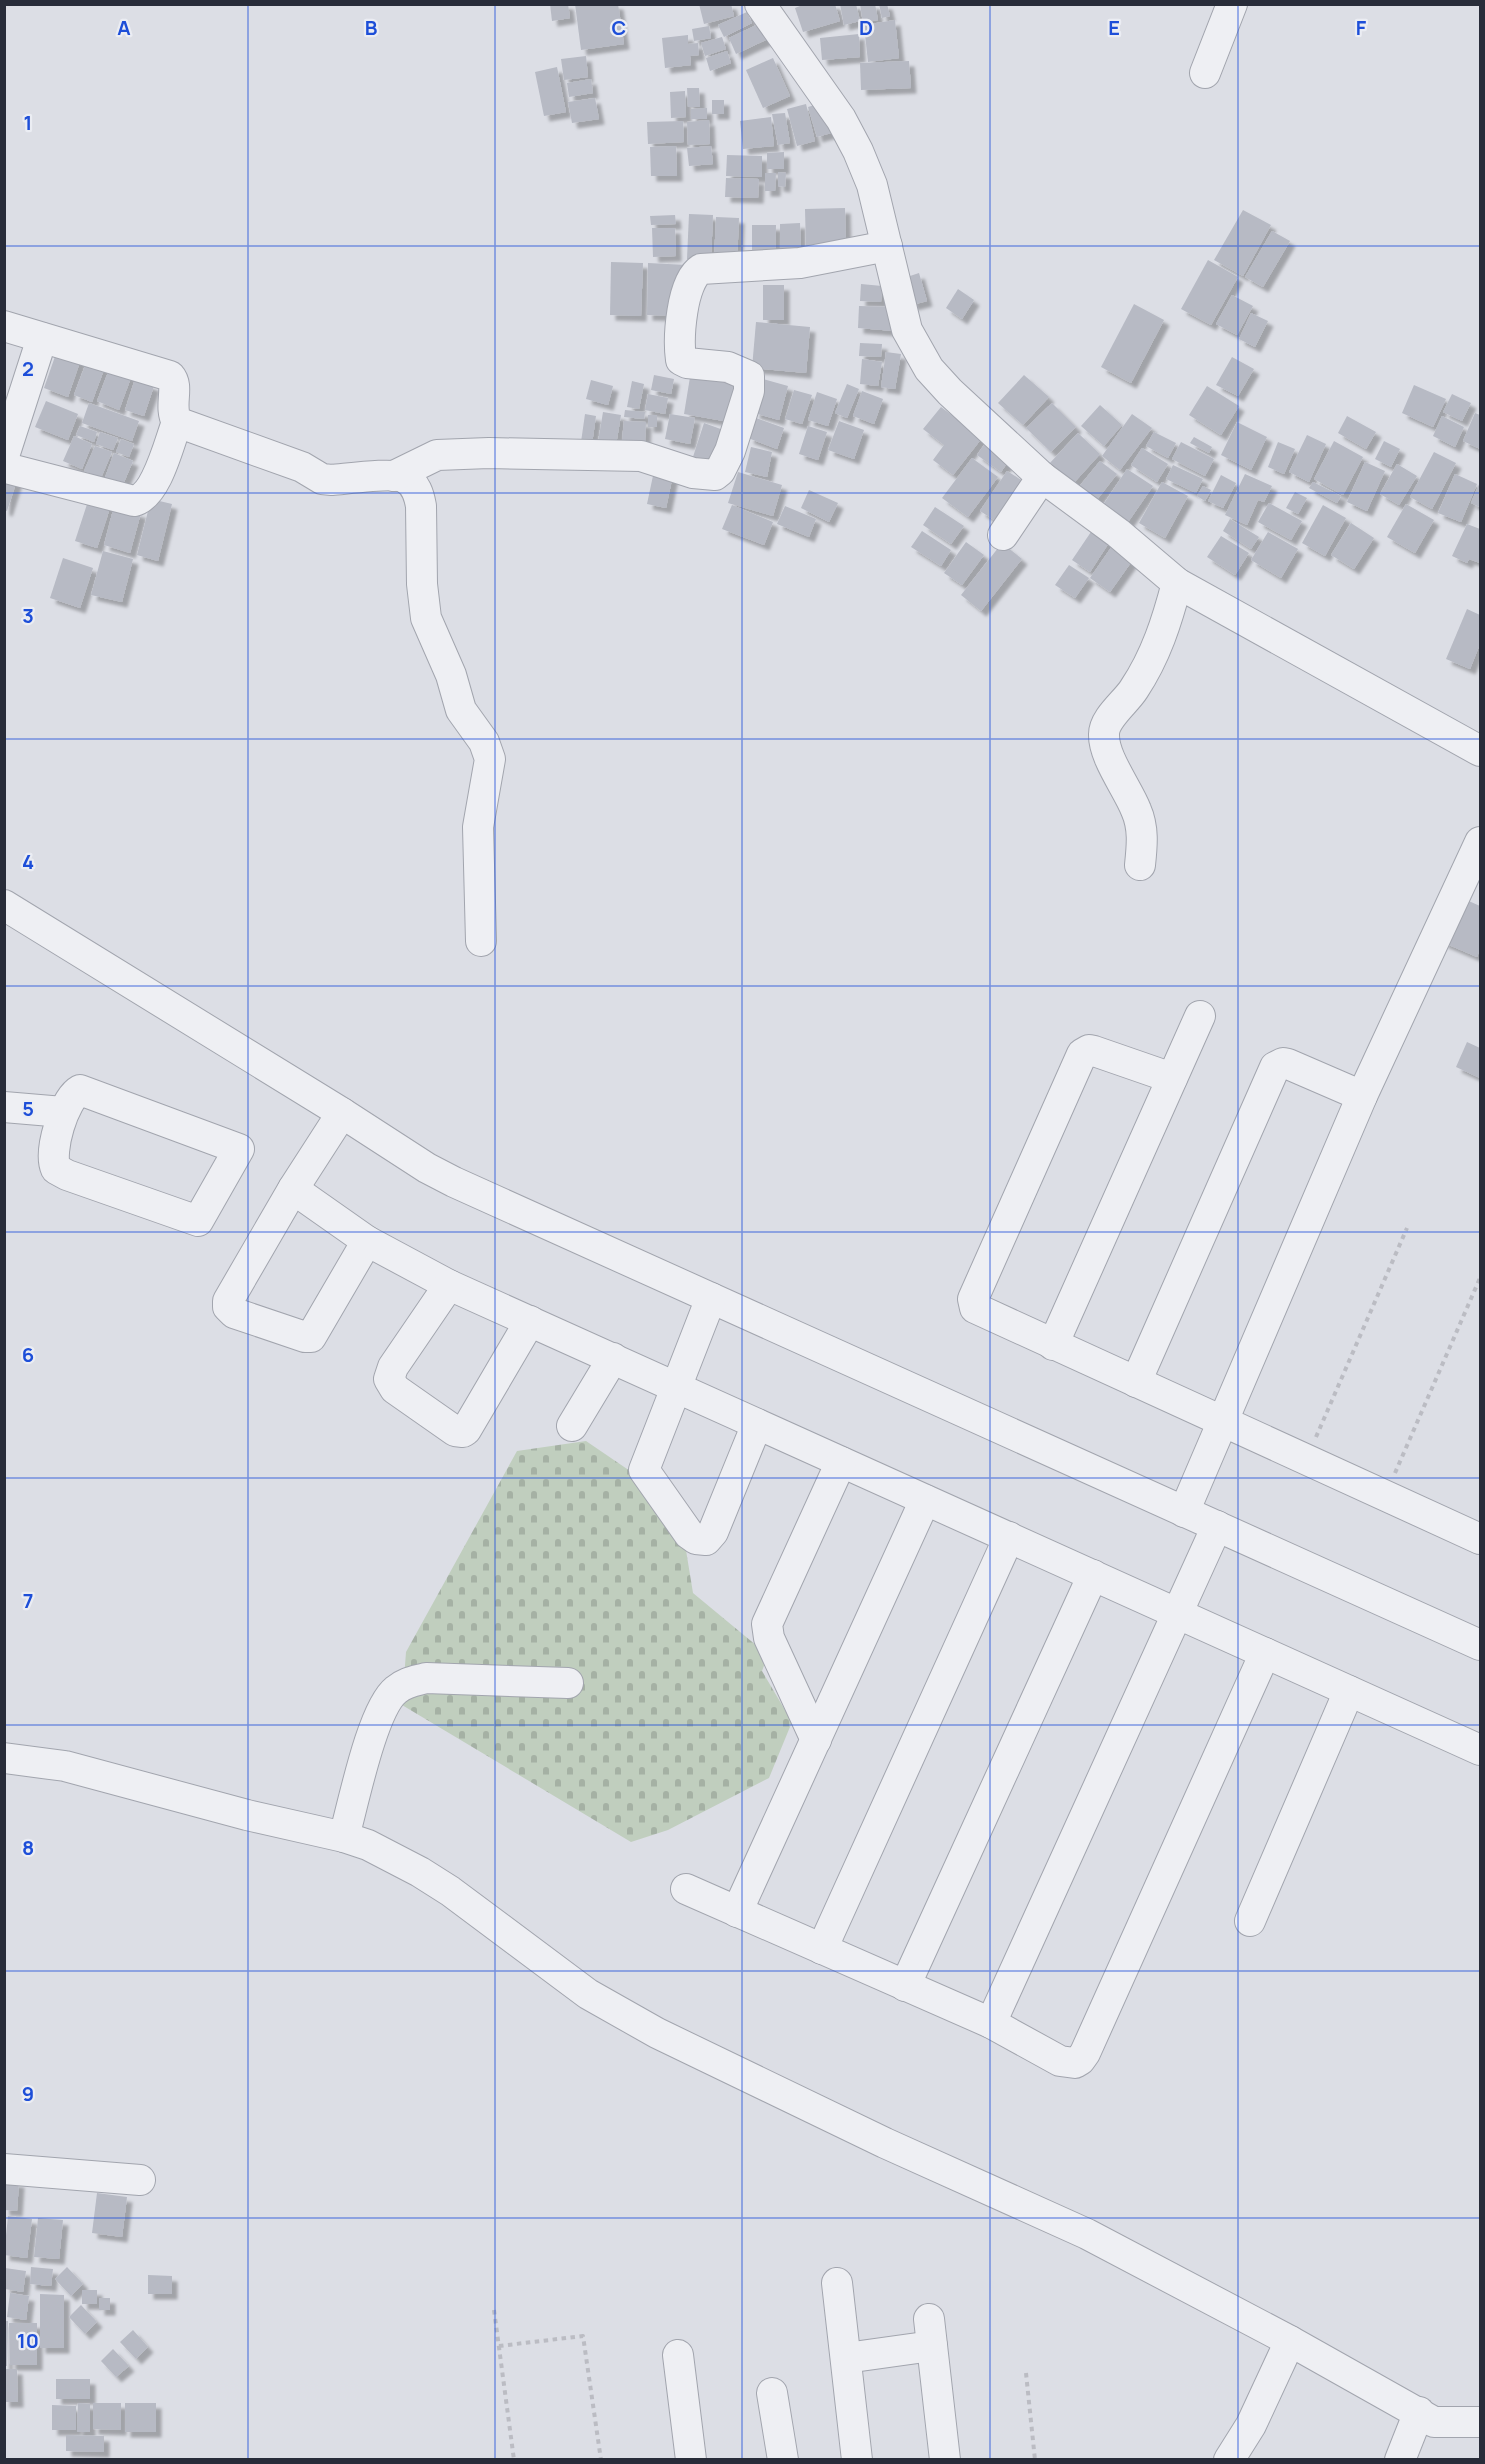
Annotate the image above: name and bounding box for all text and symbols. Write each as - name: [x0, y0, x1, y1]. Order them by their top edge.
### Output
- text: A: [117, 14, 131, 41]
- text: B: [365, 14, 378, 41]
- text: C: [612, 14, 626, 41]
- text: D: [859, 14, 873, 41]
- text: E: [1108, 14, 1120, 41]
- text: F: [1356, 14, 1367, 41]
- text: 1: [24, 109, 32, 136]
- text: 2: [22, 355, 34, 382]
- text: 3: [22, 602, 34, 629]
- text: 4: [22, 848, 34, 875]
- text: 5: [22, 1095, 34, 1122]
- text: 6: [22, 1341, 34, 1368]
- text: 7: [23, 1587, 33, 1614]
- text: 8: [22, 1834, 34, 1861]
- text: 9: [22, 2080, 34, 2107]
- text: 10: [17, 2327, 39, 2354]

